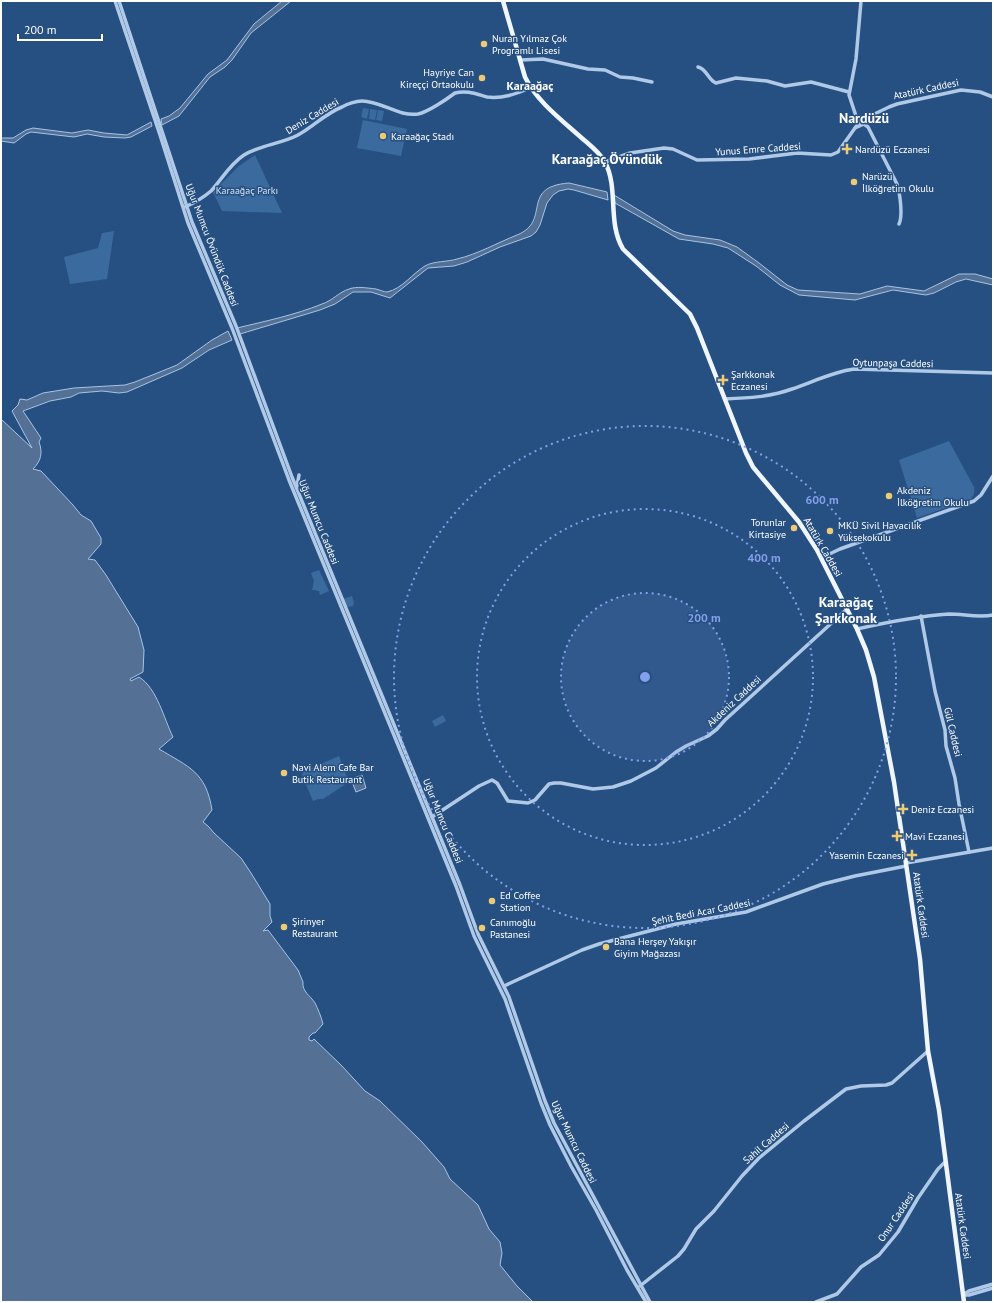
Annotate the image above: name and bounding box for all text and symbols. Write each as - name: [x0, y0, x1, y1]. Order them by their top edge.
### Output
- scale bar: [18, 16, 102, 42]
- text: 200 m: [24, 22, 57, 37]
- place label: Nuran Yılmaz Çok Programlı Lisesi: [492, 32, 567, 57]
- marker: Nuran Yılmaz Çok Programlı Lisesi: [479, 39, 489, 49]
- place label: Hayriye Can Kireççi Ortaokulu: [400, 66, 474, 91]
- marker: Hayriye Can Kireççi Ortaokulu: [477, 73, 487, 83]
- street label: Atatürk Caddesi: [892, 76, 960, 102]
- district label: Karaağaç: [507, 78, 553, 93]
- street label: Deniz Caddesi: [283, 95, 341, 137]
- district label: Nardüzü: [839, 109, 889, 127]
- place label: Karaağaç Stadı: [391, 130, 454, 143]
- marker: Karaağaç Stadı: [378, 131, 388, 141]
- street label: Yunus Emre Caddesi: [715, 140, 801, 158]
- place label: Nardüzü Eczanesi: [855, 143, 930, 156]
- marker: Nardüzü Eczanesi: [842, 144, 852, 154]
- district label: Karaağaç Övündük: [552, 150, 662, 168]
- place label: Narüzü İlköğretim Okulu: [862, 170, 934, 195]
- marker: Narüzü İlköğretim Okulu: [849, 177, 859, 187]
- street label: Uğur Mumcu Övündük Caddesi: [182, 182, 242, 308]
- park label: Karaağaç Parkı: [216, 184, 278, 197]
- street label: Oytunpaşa Caddesi: [852, 356, 934, 370]
- place label: Şarkkonak Eczanesi: [731, 368, 775, 393]
- marker: Şarkkonak Eczanesi: [718, 375, 728, 385]
- street label: Uğur Mumcu Caddesi: [296, 478, 342, 566]
- place label: Akdeniz İlköğretim Okulu: [897, 484, 969, 509]
- marker: Akdeniz İlköğretim Okulu: [884, 491, 894, 501]
- text: 600 m: [805, 492, 839, 507]
- street label: Atatürk Caddesi: [801, 515, 845, 579]
- place label: Torunlar Kirtasiye: [749, 516, 787, 541]
- place label: MKÜ Sivil Havacılık Yüksekokulu: [838, 519, 922, 544]
- marker: Torunlar Kirtasiye: [789, 523, 799, 533]
- marker: MKÜ Sivil Havacılık Yüksekokulu: [825, 526, 835, 536]
- text: 400 m: [747, 550, 781, 565]
- district label: Karaağaç Şarkkonak: [815, 593, 877, 627]
- text: 200 m: [687, 610, 721, 625]
- centre of rings: [638, 670, 652, 684]
- street label: Akdeniz Caddesi: [704, 673, 764, 729]
- street label: Gül Caddesi: [941, 706, 965, 758]
- place label: Navi Alem Cafe Bar Butik Restaurant: [292, 761, 374, 786]
- marker: Navi Alem Cafe Bar Butik Restaurant: [279, 768, 289, 778]
- street label: Uğur Mumcu Caddesi: [420, 777, 466, 865]
- place label: Deniz Eczanesi: [911, 803, 974, 816]
- marker: Deniz Eczanesi: [898, 804, 908, 814]
- place label: Mavi Eczanesi: [905, 830, 965, 843]
- marker: Mavi Eczanesi: [892, 831, 902, 841]
- place label: Yasemin Eczanesi: [829, 849, 904, 862]
- marker: Yasemin Eczanesi: [907, 850, 917, 860]
- street label: Atatürk Caddesi: [910, 871, 932, 939]
- place label: Ed Coffee Station: [500, 889, 540, 914]
- marker: Ed Coffee Station: [487, 896, 497, 906]
- street label: Şehit Bedi Acar Caddesi: [650, 896, 752, 928]
- place label: Şirinyer Restaurant: [292, 915, 338, 940]
- place label: Canımoğlu Pastanesi: [490, 916, 536, 941]
- marker: Şirinyer Restaurant: [279, 922, 289, 932]
- marker: Canımoğlu Pastanesi: [477, 923, 487, 933]
- place label: Bana Herşey Yakışır Giyim Mağazası: [614, 935, 697, 960]
- marker: Bana Herşey Yakışır Giyim Mağazası: [601, 942, 611, 952]
- street label: Uğur Mumcu Caddesi: [548, 1098, 600, 1186]
- street label: Sahil Caddesi: [740, 1119, 792, 1167]
- street label: Onur Caddesi: [875, 1190, 917, 1244]
- street label: Atatürk Caddesi: [952, 1192, 974, 1260]

